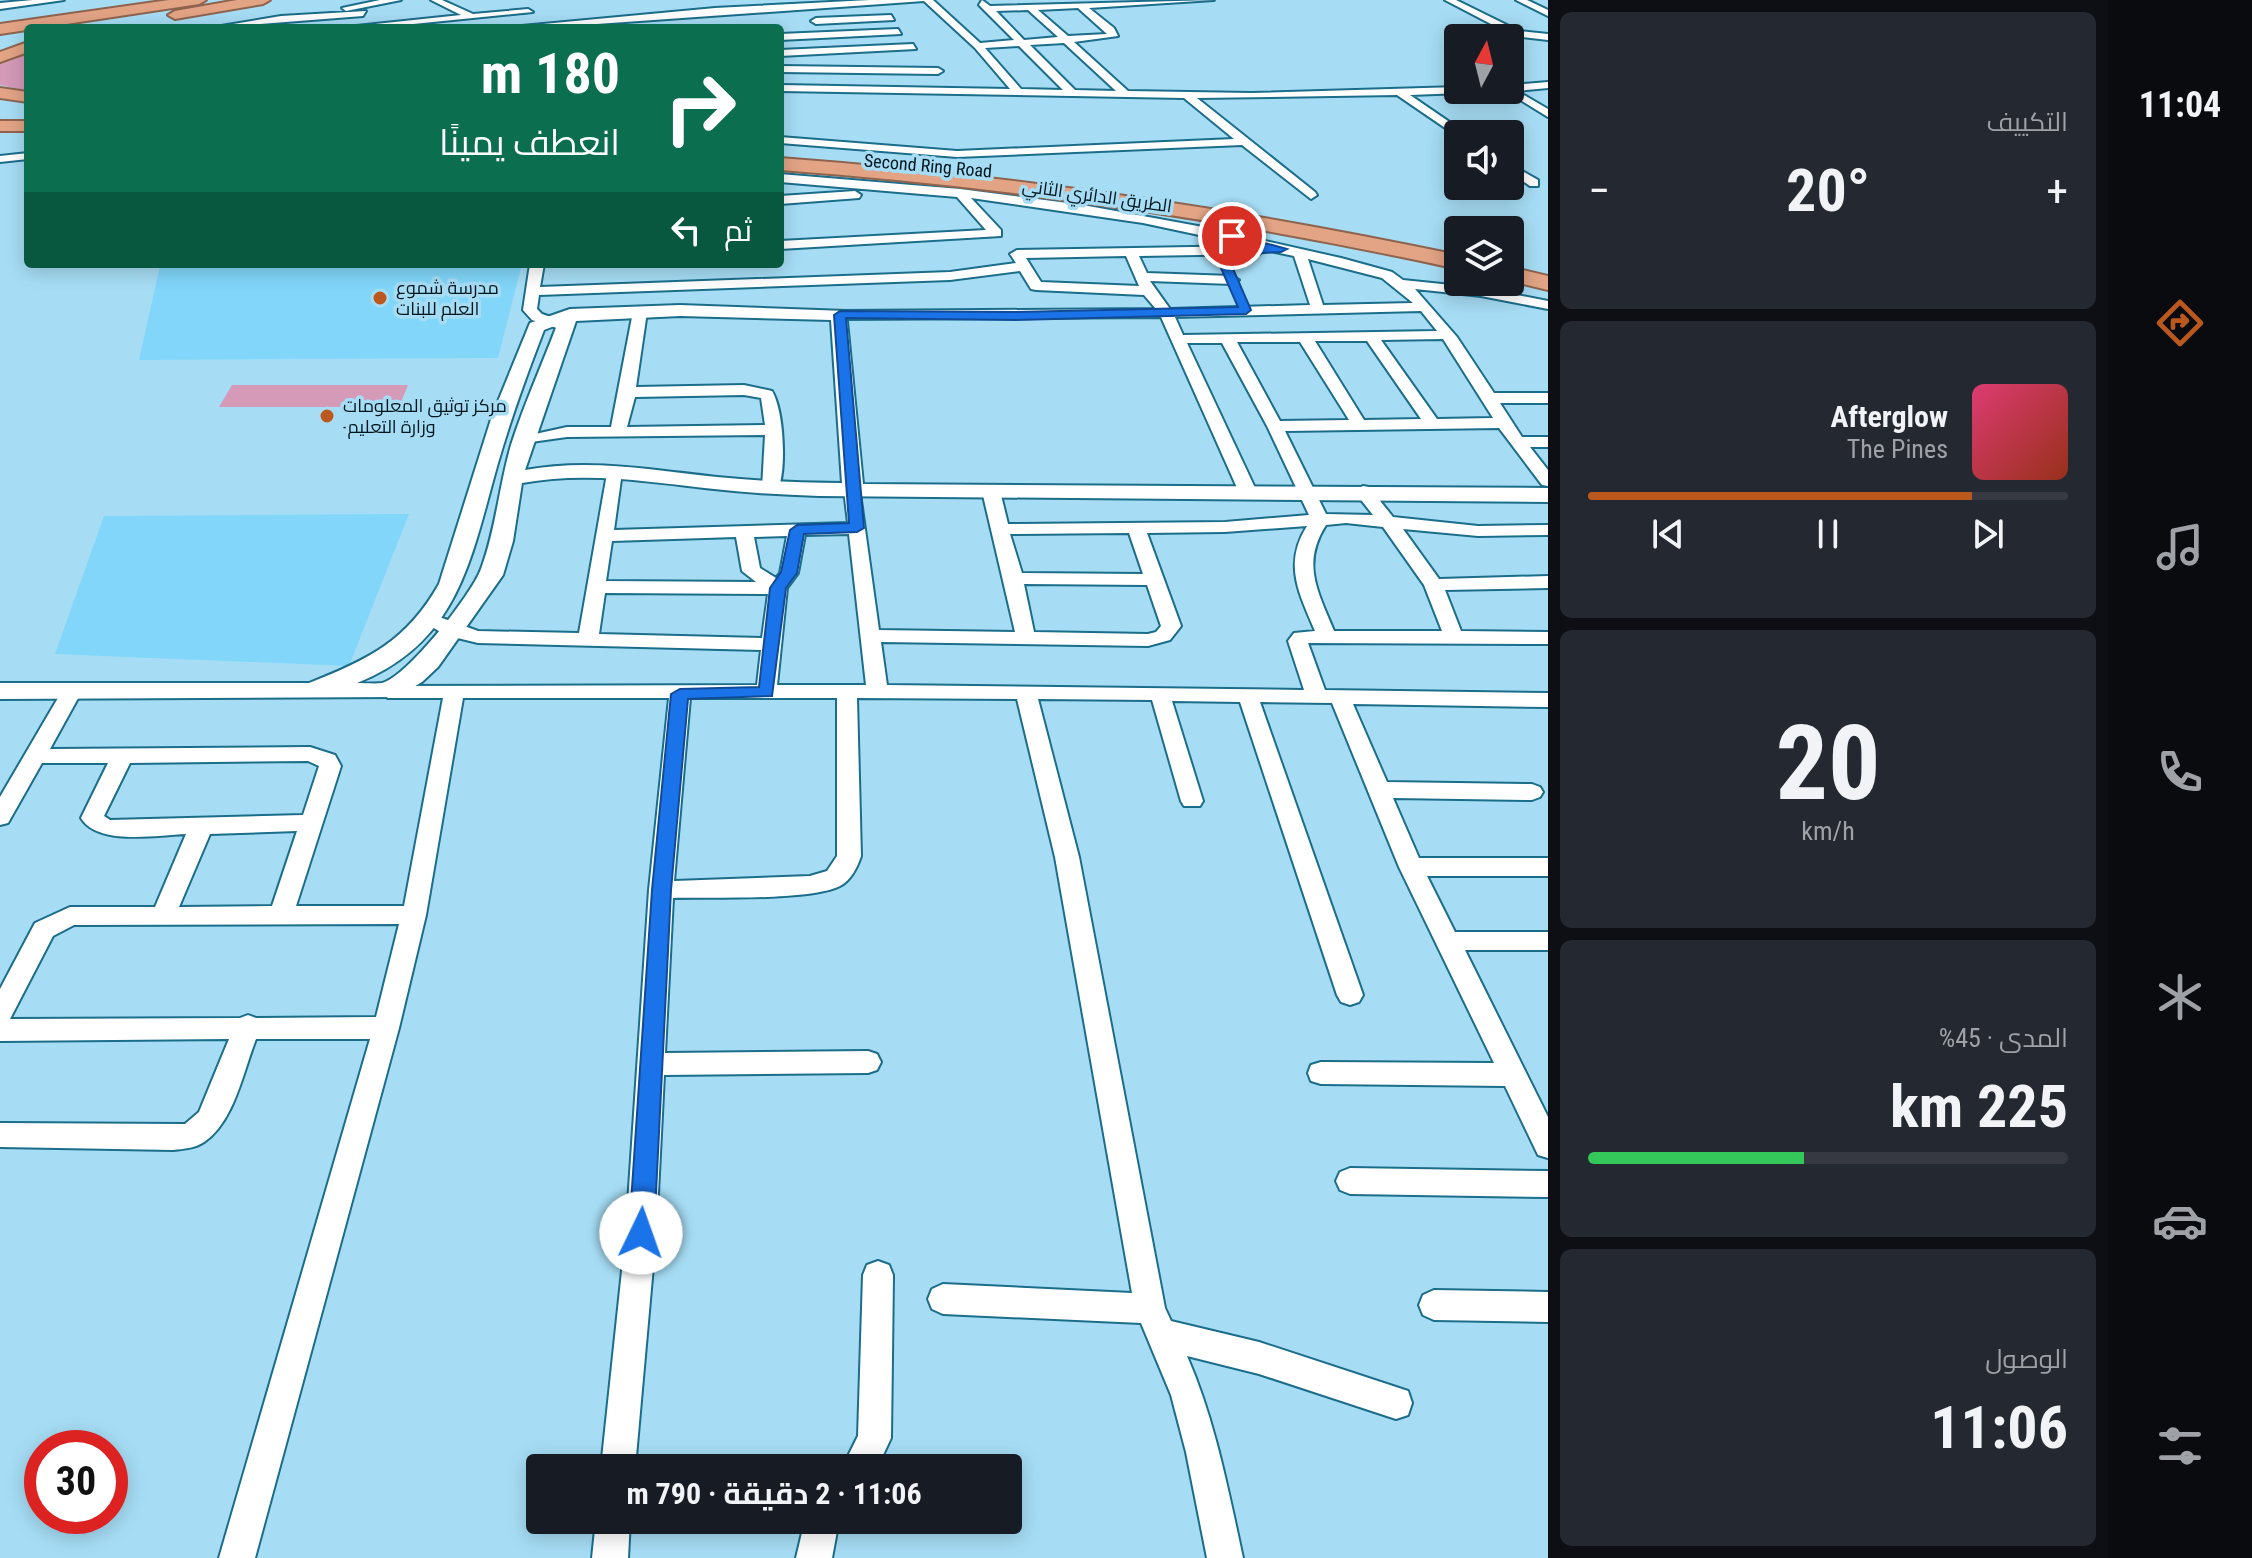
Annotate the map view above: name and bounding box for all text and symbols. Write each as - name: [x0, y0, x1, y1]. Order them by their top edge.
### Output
- north arrow: [1444, 24, 1524, 104]
- map controls: [1444, 24, 1524, 296]
- text: 180 m: [481, 41, 620, 107]
- icon: right: [648, 56, 752, 160]
- text: 11:04: [2139, 84, 2221, 126]
- text: التكييف: [1986, 107, 2068, 137]
- button: sound: [1444, 120, 1524, 200]
- text: انعطف يمينًا: [439, 122, 620, 164]
- street label: Second Ring Road: [863, 149, 993, 182]
- text: 20°: [1786, 155, 1870, 226]
- text: −: [1588, 165, 1610, 217]
- text: +: [2046, 165, 2068, 217]
- street label: الطريق الدائري الثاني: [1020, 175, 1173, 220]
- pin: [1198, 202, 1266, 270]
- icon: left: [664, 208, 708, 252]
- text: ثم: [724, 213, 752, 248]
- icon: arrive: [1210, 214, 1254, 258]
- button: layers: [1444, 216, 1524, 296]
- place label: مدرسة شموع العلم للبنات: [396, 277, 499, 321]
- marker: مدرسة شموع العلم للبنات: [371, 289, 389, 307]
- icon: directions: [2152, 295, 2208, 351]
- place label: مركز توثيق المعلومات -وزارة التعليم: [343, 395, 507, 439]
- text: Afterglow: [1830, 399, 1948, 434]
- marker: مركز توثيق المعلومات -وزارة التعليم: [318, 407, 336, 425]
- text: The Pines: [1847, 434, 1948, 464]
- icon: previous: [1646, 512, 1690, 556]
- icon: pause: [1806, 512, 1850, 556]
- icon: next: [1966, 512, 2010, 556]
- icon: music: [2152, 519, 2208, 575]
- text: 20: [1775, 703, 1881, 824]
- icon: phone: [2152, 744, 2208, 800]
- text: km/h: [1801, 816, 1855, 846]
- icon: climate: [2152, 969, 2208, 1025]
- text: المدى · 45%: [1939, 1023, 2068, 1053]
- text: 225 km: [1890, 1071, 2068, 1142]
- position arrow: [599, 1191, 683, 1275]
- icon: car: [2152, 1193, 2208, 1249]
- text: الوصول: [1985, 1344, 2068, 1374]
- text: 11:06: [1930, 1392, 2068, 1463]
- icon: filters: [2152, 1418, 2208, 1474]
- speed limit sign: 30: [24, 1430, 128, 1534]
- text: 11:06 · 2 دقيقة · 790 m: [626, 1476, 922, 1511]

